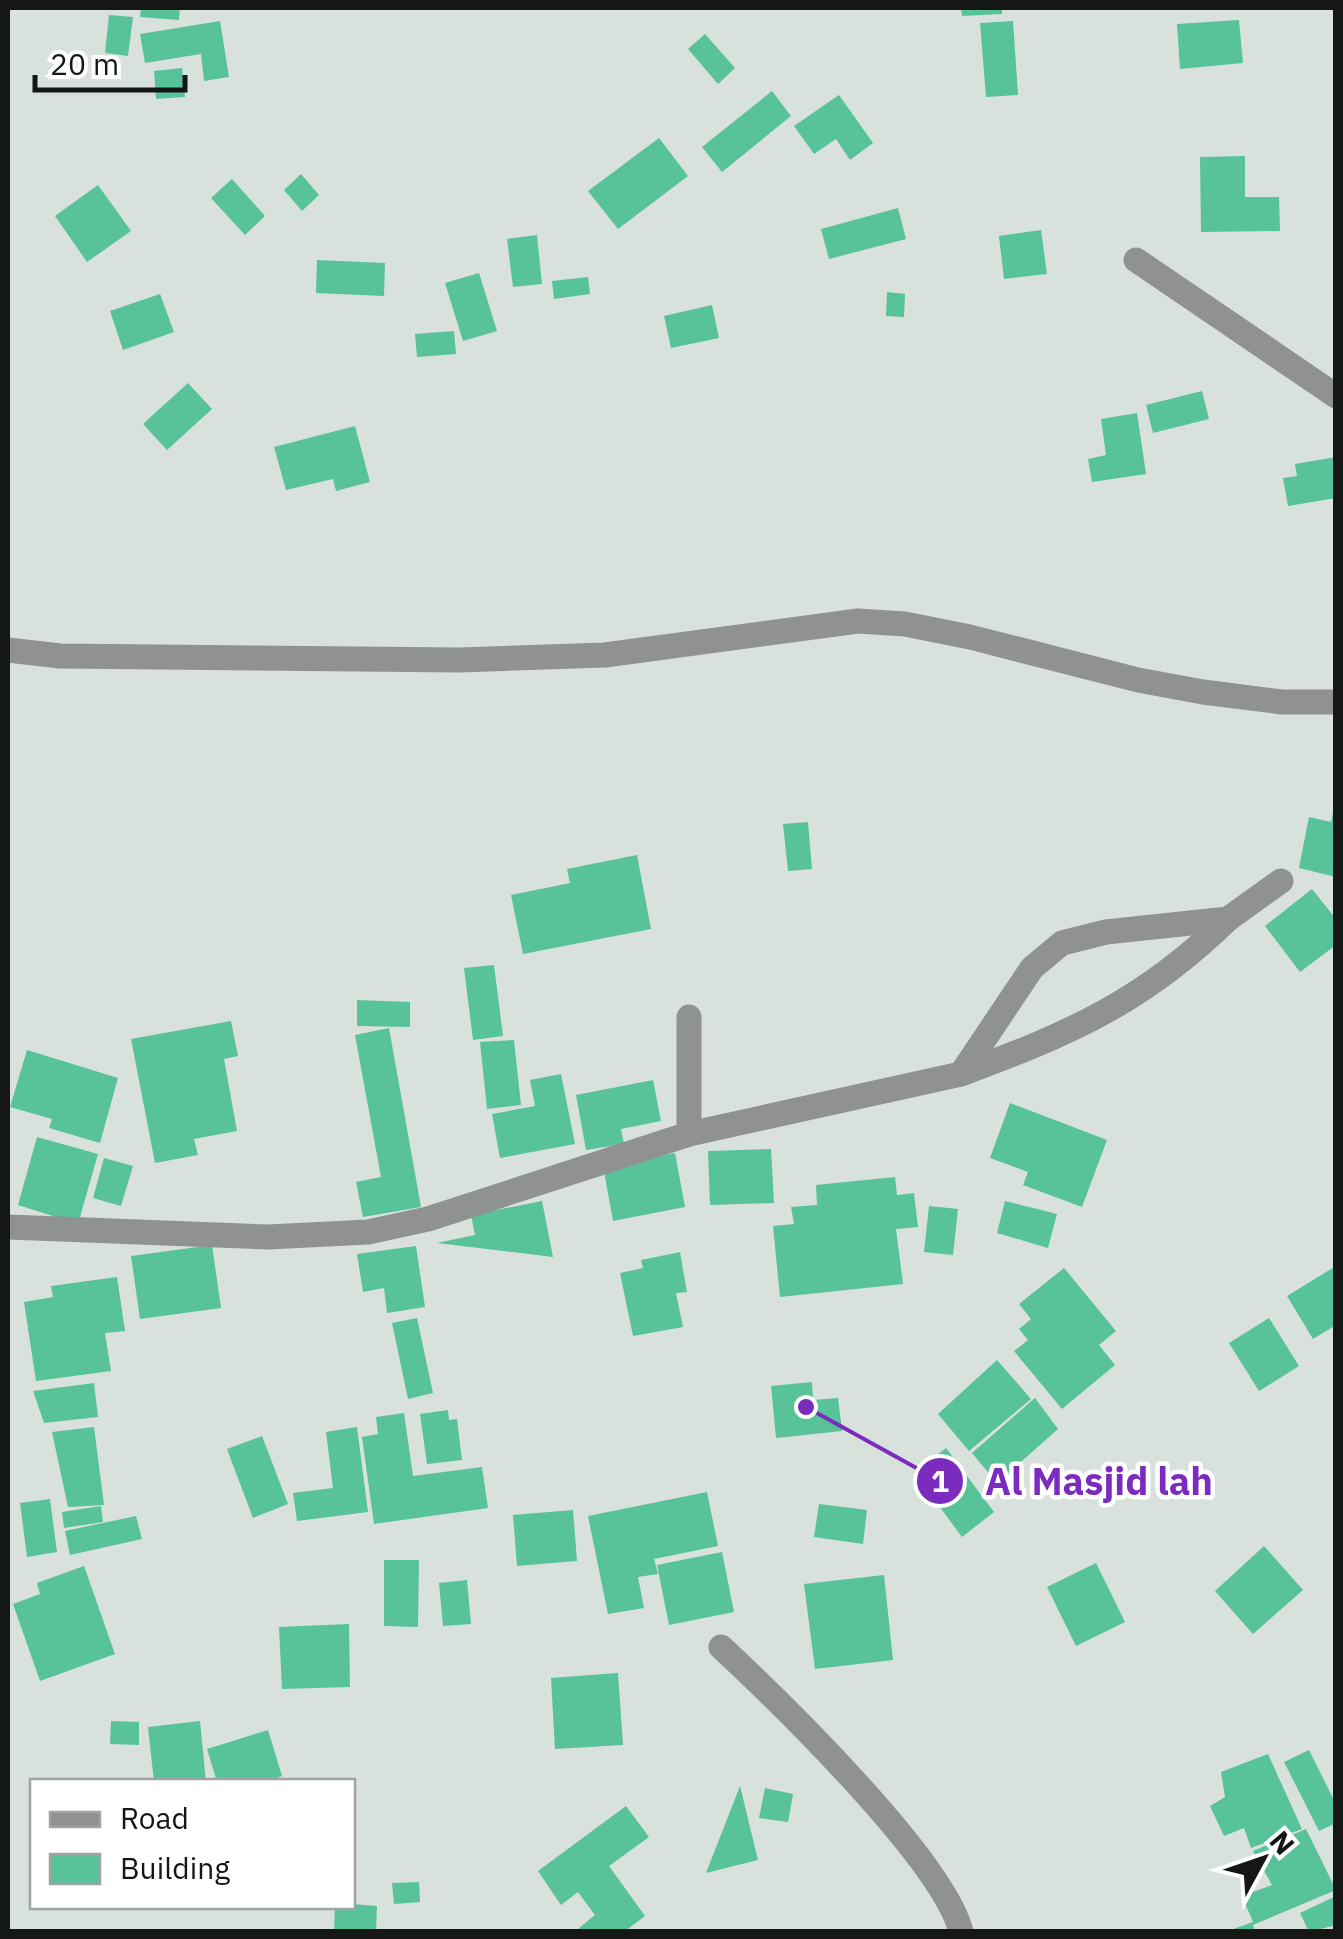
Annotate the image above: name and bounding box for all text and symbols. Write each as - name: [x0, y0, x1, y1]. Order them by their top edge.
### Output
- scale bar: [35, 30, 185, 92]
- text: 20 m: [50, 44, 119, 83]
- callout: Al Masjid lah: [915, 1447, 1233, 1515]
- text: Al Masjid lah: [985, 1456, 1213, 1505]
- text: 1: [931, 1461, 949, 1500]
- legend: [30, 1779, 355, 1909]
- text: Road: [120, 1798, 189, 1837]
- north arrow: [1213, 1809, 1313, 1909]
- text: N: [1262, 1823, 1303, 1862]
- text: Building: [120, 1848, 230, 1887]

